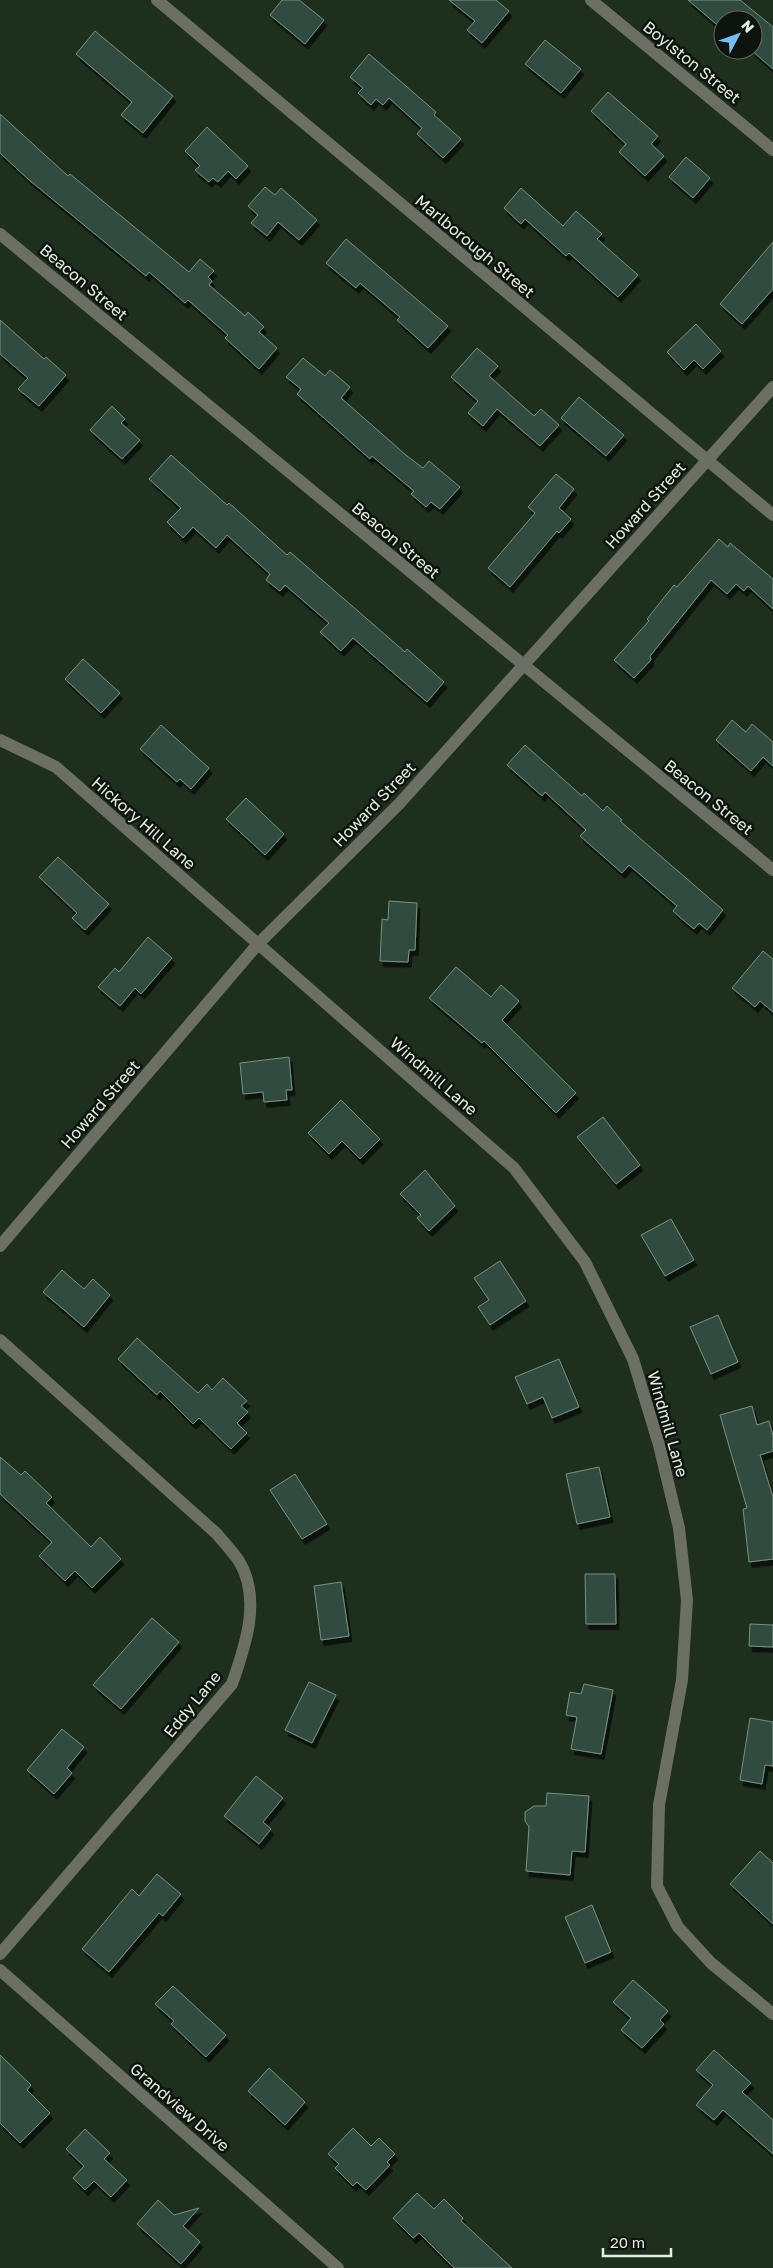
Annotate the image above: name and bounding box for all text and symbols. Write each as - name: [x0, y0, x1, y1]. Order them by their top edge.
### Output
- north arrow: [713, 10, 763, 60]
- street label: Boylston Street: [639, 17, 745, 107]
- text: N: [738, 17, 758, 36]
- street label: Marlborough Street: [411, 190, 539, 302]
- street label: Beacon Street: [36, 239, 132, 325]
- street label: Howard Street: [601, 457, 689, 553]
- street label: Beacon Street: [348, 497, 444, 583]
- street label: Beacon Street: [661, 755, 757, 839]
- street label: Howard Street: [328, 757, 420, 851]
- street label: Hickory Hill Lane: [88, 772, 200, 874]
- street label: Windmill Lane: [386, 1033, 482, 1119]
- street label: Howard Street: [56, 1056, 144, 1152]
- street label: Windmill Lane: [643, 1369, 693, 1479]
- street label: Eddy Lane: [159, 1667, 225, 1741]
- street label: Grandview Drive: [126, 2058, 234, 2156]
- scale bar: [603, 2226, 670, 2258]
- text: 20 m: [610, 2233, 645, 2251]

